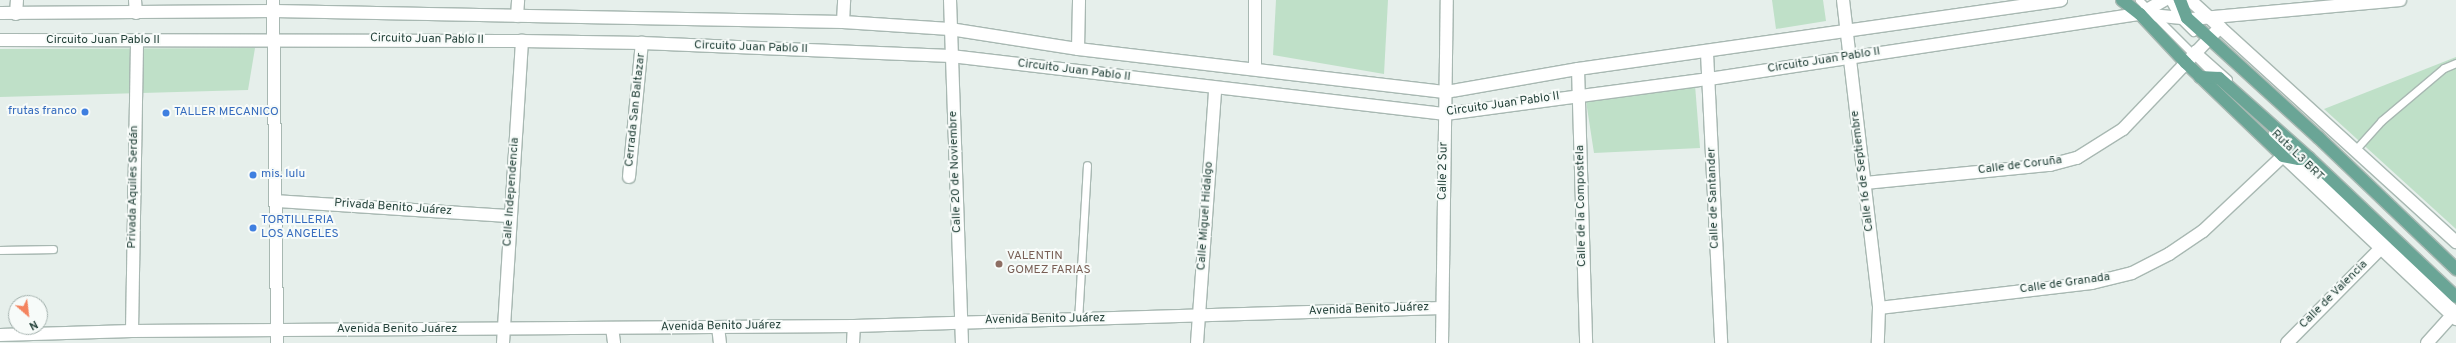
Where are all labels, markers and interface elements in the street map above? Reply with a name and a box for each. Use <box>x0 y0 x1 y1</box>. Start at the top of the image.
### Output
street label: Circuito Juan Pablo II <box>370 32 484 48</box>
street label: Circuito Juan Pablo II <box>46 34 160 48</box>
street label: Circuito Juan Pablo II <box>694 39 808 57</box>
street label: Circuito Juan Pablo II <box>1767 45 1881 77</box>
street label: Cerrada San Baltazar <box>623 52 649 168</box>
street label: Circuito Juan Pablo II <box>1017 57 1131 85</box>
street label: Circuito Juan Pablo II <box>1446 90 1560 120</box>
place label: frutas franco <box>8 105 77 119</box>
place label: TALLER MECANICO <box>174 106 279 120</box>
marker: frutas franco <box>80 107 90 117</box>
marker: TALLER MECANICO <box>161 108 171 118</box>
street label: Calle 16 de Septiembre <box>1848 110 1878 232</box>
street label: Calle 20 de Noviembre <box>947 111 965 233</box>
street label: Privada Aquiles Serdán <box>126 125 142 249</box>
street label: Ruta L3 BRT <box>2268 127 2326 185</box>
street label: Calle Independencia <box>501 137 523 247</box>
street label: Calle 2 Sur <box>1436 142 1452 200</box>
street label: Calle de la Compostela <box>1574 145 1590 267</box>
street label: Calle de Santander <box>1705 147 1723 249</box>
street label: Calle de Coruña <box>1977 154 2063 178</box>
street label: Calle Miguel Hidalgo <box>1195 161 1217 271</box>
place label: mis. lulu <box>261 168 305 182</box>
marker: mis. lulu <box>248 170 258 180</box>
street label: Privada Benito Juárez <box>334 197 452 219</box>
place label: TORTILLERIA LOS ANGELES <box>261 214 339 242</box>
marker: TORTILLERIA LOS ANGELES <box>248 223 258 233</box>
place label: VALENTIN GOMEZ FARIAS <box>1007 250 1091 278</box>
street label: Calle de Valencia <box>2297 258 2371 332</box>
marker: VALENTIN GOMEZ FARIAS <box>994 259 1004 269</box>
street label: Calle de Granada <box>2019 271 2111 297</box>
north arrow <box>8 295 48 335</box>
street label: Avenida Benito Juárez <box>1309 301 1429 319</box>
street label: Avenida Benito Juárez <box>985 312 1105 328</box>
text: N <box>26 317 40 333</box>
street label: Avenida Benito Juárez <box>661 319 781 335</box>
street label: Avenida Benito Juárez <box>337 323 457 337</box>

